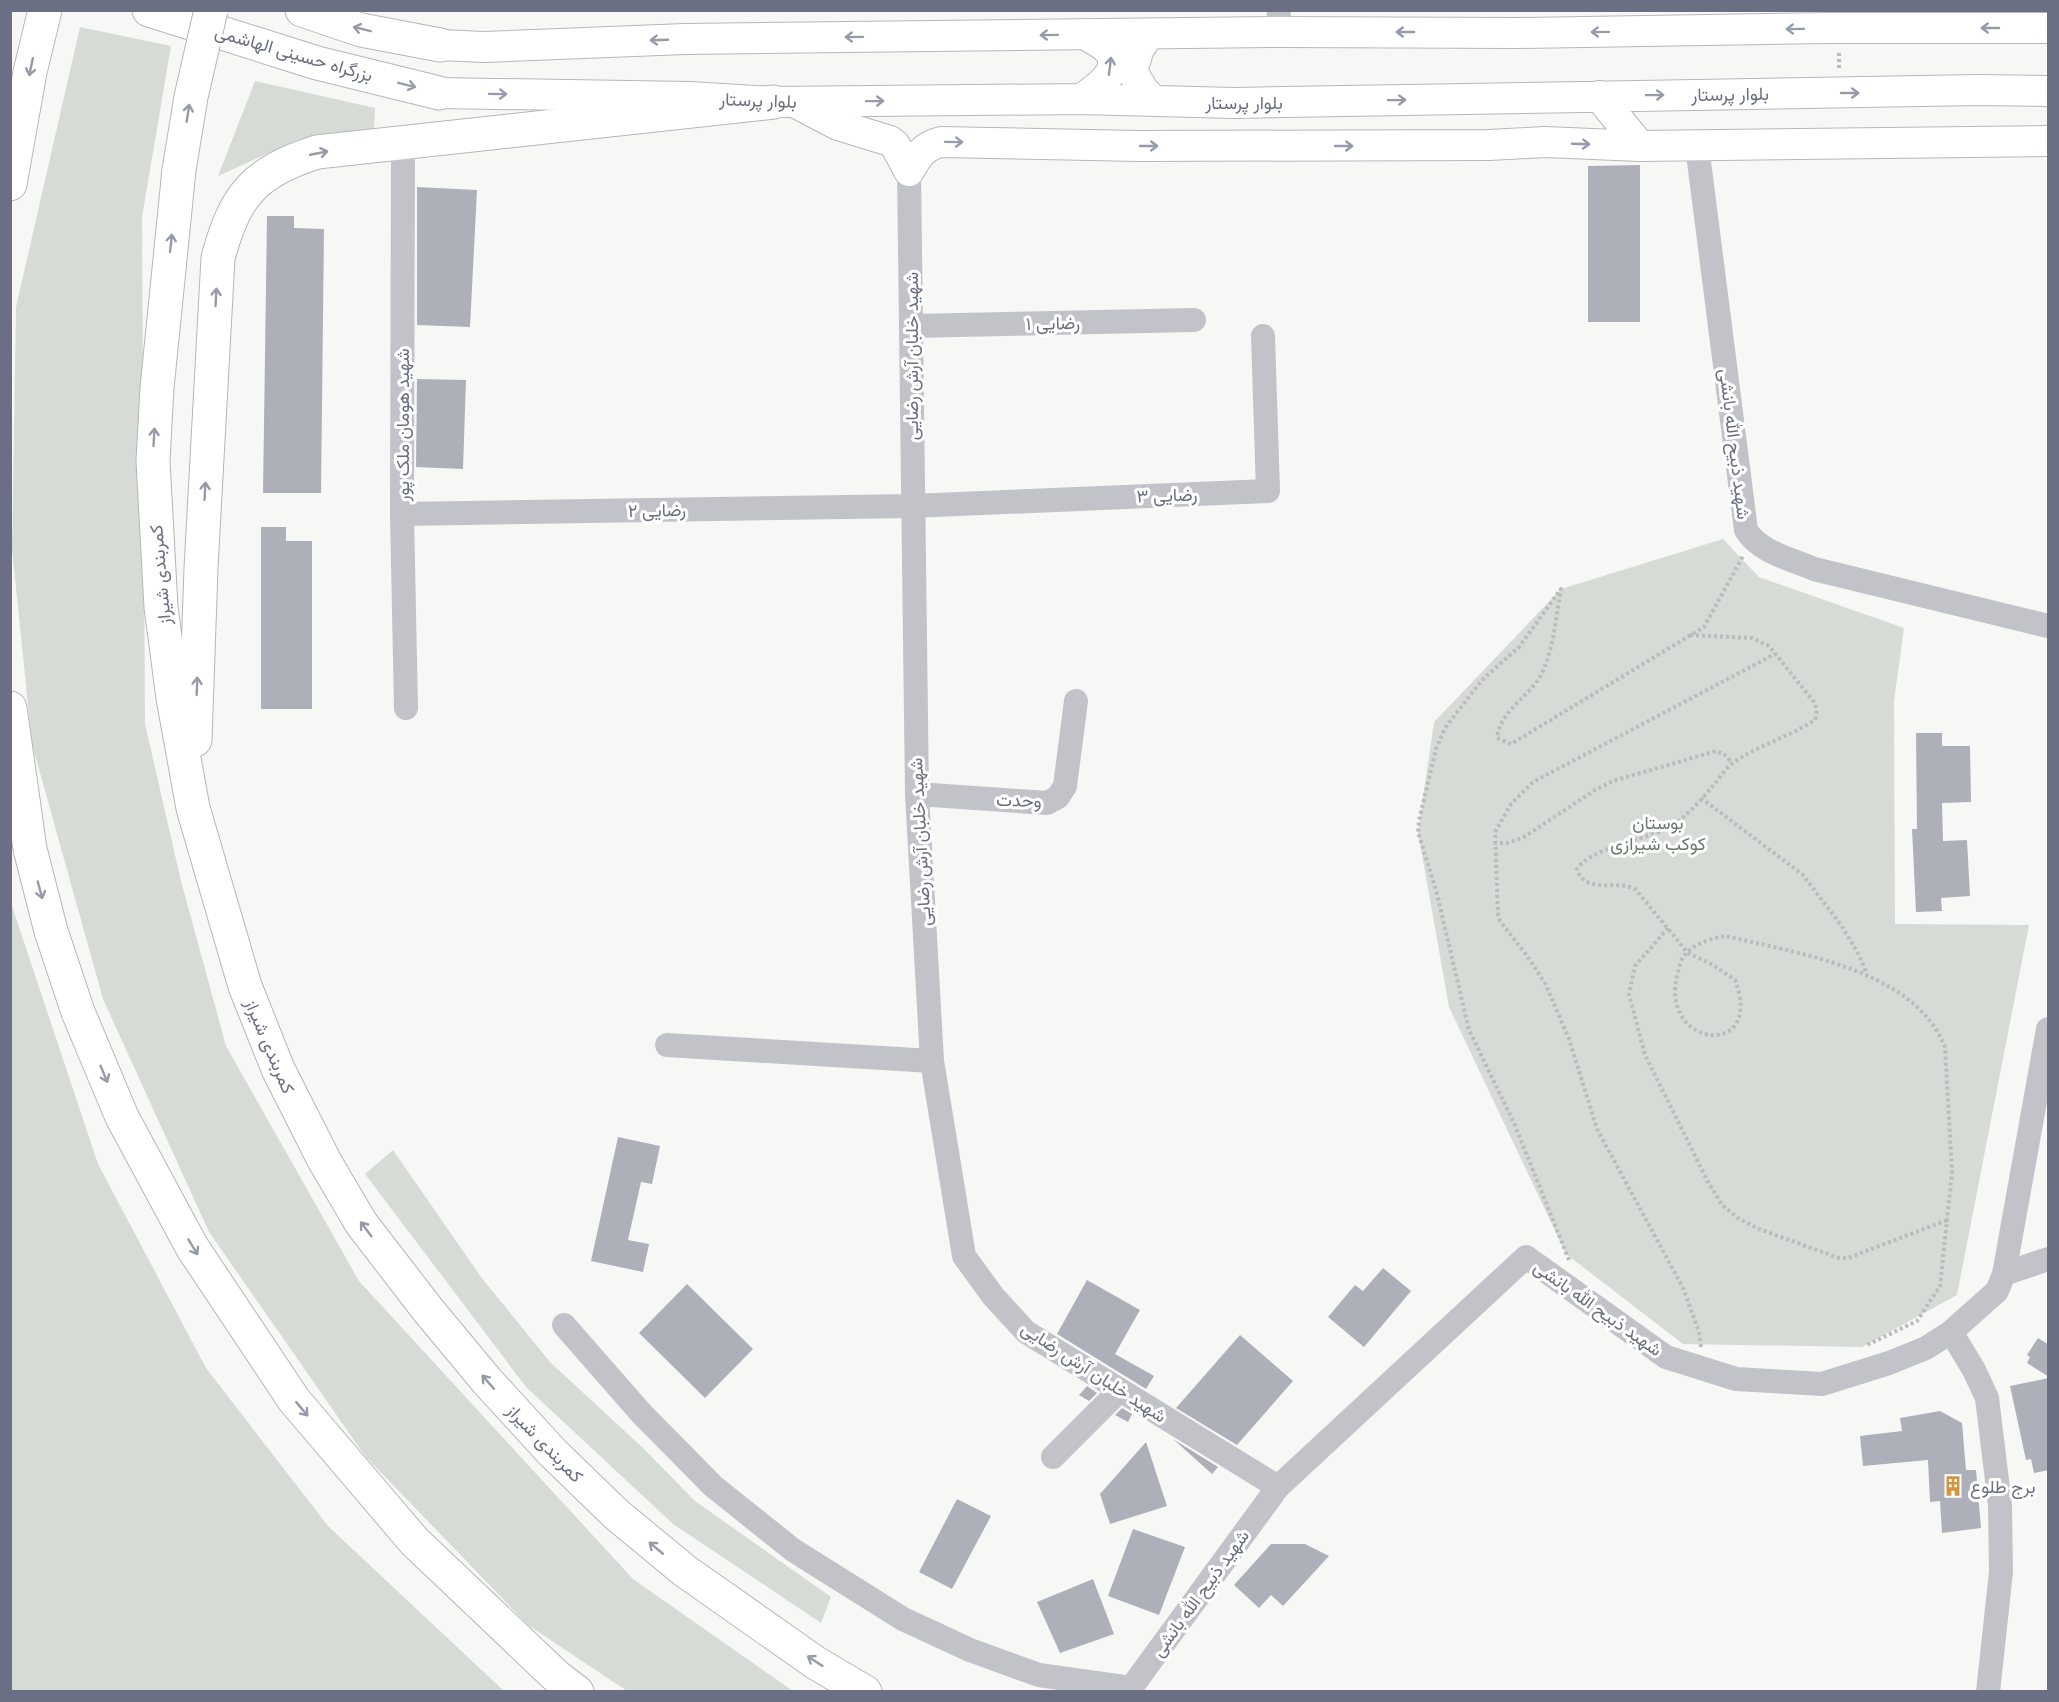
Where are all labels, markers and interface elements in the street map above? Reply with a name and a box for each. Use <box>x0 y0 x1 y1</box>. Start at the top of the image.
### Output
street label: بزرگراه حسینی الهاشمی <box>212 19 376 87</box>
one-way arrow <box>1981 22 2001 34</box>
one-way arrow <box>352 23 371 35</box>
one-way arrow <box>1786 23 1806 35</box>
one-way arrow <box>1396 26 1416 38</box>
one-way arrow <box>1591 26 1611 37</box>
one-way arrow <box>1039 29 1059 41</box>
one-way arrow <box>844 31 864 43</box>
one-way arrow <box>649 34 669 46</box>
one-way arrow <box>1105 57 1116 77</box>
one-way arrow <box>25 58 37 77</box>
one-way arrow <box>397 80 416 92</box>
street label: بلوار پرستار <box>1690 82 1769 107</box>
street label: بلوار پرستار <box>718 87 797 114</box>
one-way arrow <box>1840 87 1860 99</box>
one-way arrow <box>487 88 507 100</box>
one-way arrow <box>1645 89 1665 101</box>
street label: بلوار پرستار <box>1204 91 1283 115</box>
one-way arrow <box>1387 94 1407 105</box>
one-way arrow <box>864 96 884 107</box>
one-way arrow <box>183 103 194 123</box>
one-way arrow <box>944 136 964 148</box>
one-way arrow <box>1571 138 1591 149</box>
one-way arrow <box>1139 140 1159 152</box>
one-way arrow <box>1334 140 1354 152</box>
one-way arrow <box>308 147 328 158</box>
one-way arrow <box>166 233 177 253</box>
street label: شهید خلبان آرش رضایی <box>900 272 923 440</box>
one-way arrow <box>211 287 222 307</box>
street label: رضایی ۱ <box>1026 311 1080 335</box>
street label: شهید هومان ملک پور <box>391 348 415 503</box>
street label: شهید ذبیح الله بانشی <box>1713 367 1756 521</box>
one-way arrow <box>149 427 160 447</box>
one-way arrow <box>200 482 211 502</box>
street label: رضایی ۳ <box>1136 482 1198 508</box>
street label: رضایی ۲ <box>628 498 686 522</box>
street label: کمربندی شیراز <box>144 524 176 627</box>
one-way arrow <box>191 677 202 697</box>
street label: شهید خلبان آرش رضایی <box>904 757 936 927</box>
street label: وحدت <box>996 788 1042 812</box>
park label: بوستان کوکب شیرازی <box>1610 811 1706 855</box>
one-way arrow <box>35 880 47 899</box>
street label: کمربندی شیراز <box>239 994 300 1097</box>
one-way arrow <box>99 1064 110 1083</box>
one-way arrow <box>360 1222 372 1238</box>
one-way arrow <box>187 1238 199 1255</box>
street label: شهید ذبیح الله بانشی <box>1529 1255 1667 1362</box>
street label: شهید خلبان آرش رضایی <box>1017 1316 1171 1428</box>
one-way arrow <box>481 1374 495 1389</box>
street label: کمربندی شیراز <box>501 1398 588 1487</box>
one-way arrow <box>295 1401 309 1416</box>
building icon: برج طلوع <box>1941 1474 1965 1498</box>
place label: برج طلوع <box>1970 1475 2036 1499</box>
street label: شهید ذبیح الله بانشی <box>1146 1525 1255 1662</box>
one-way arrow <box>648 1541 664 1554</box>
one-way arrow <box>807 1655 824 1667</box>

